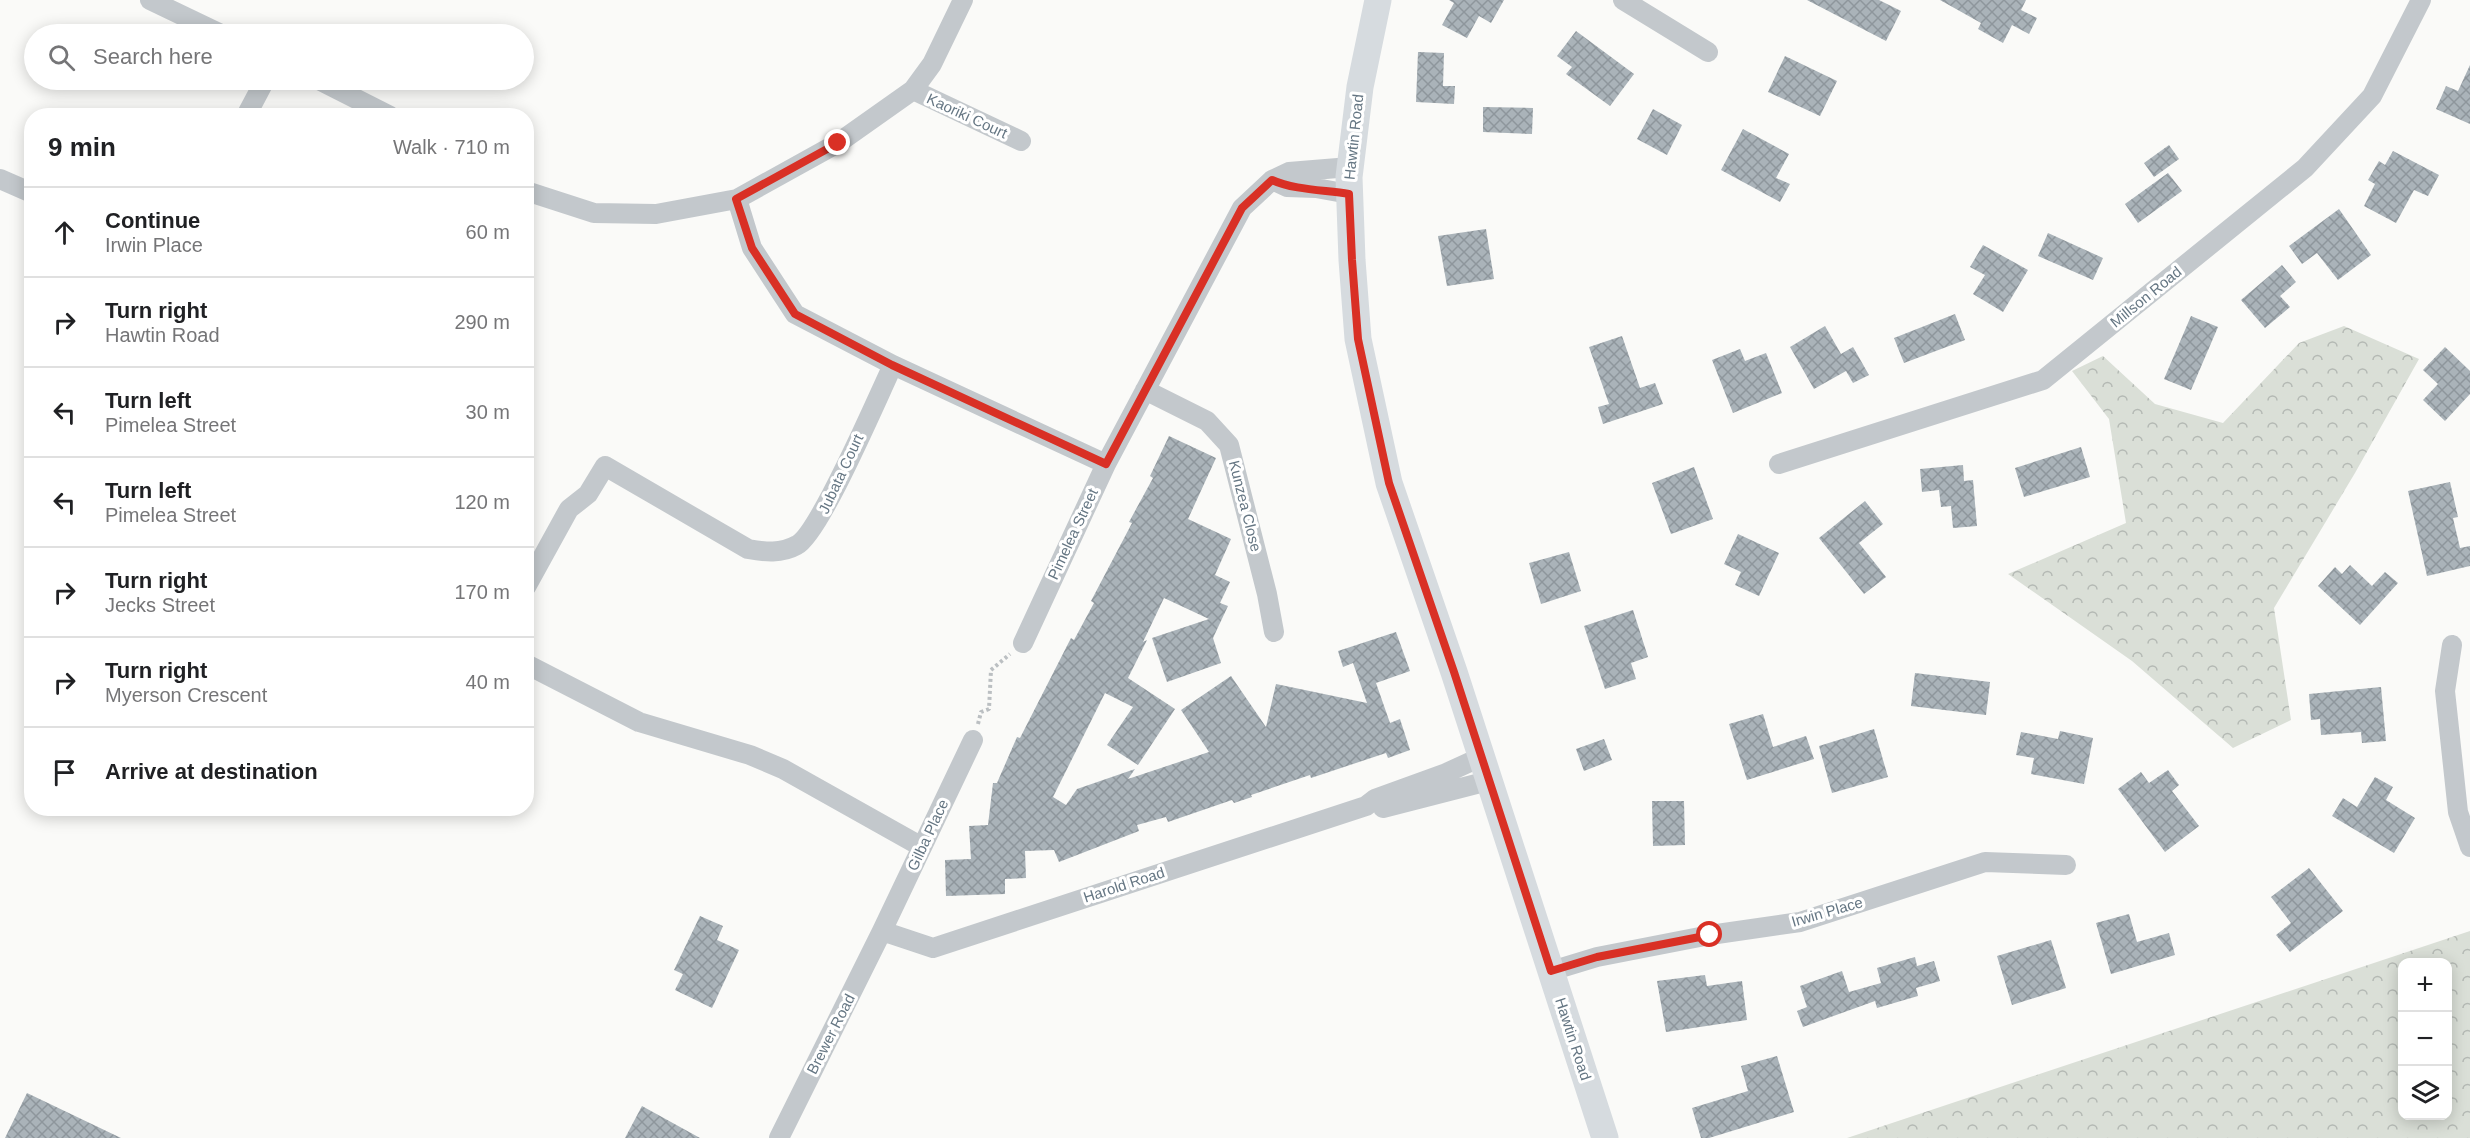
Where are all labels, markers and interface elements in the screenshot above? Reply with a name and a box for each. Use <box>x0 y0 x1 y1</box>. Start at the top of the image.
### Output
search box <box>24 24 534 90</box>
icon: search <box>45 41 78 74</box>
text: Search here <box>93 44 213 69</box>
street label: Kaoriki Court <box>924 90 1011 142</box>
street label: Hawtin Road <box>1341 93 1366 181</box>
route end <box>824 129 850 155</box>
text: 9 min <box>48 132 116 162</box>
text: Walk · 710 m <box>393 136 510 158</box>
text: Continue <box>105 208 200 233</box>
icon: ahead <box>48 216 81 249</box>
text: 60 m <box>466 221 510 243</box>
text: Irwin Place <box>105 234 203 256</box>
street label: Millson Road <box>2107 263 2185 331</box>
text: Turn right <box>105 298 207 323</box>
icon: right <box>48 306 81 339</box>
text: 290 m <box>454 311 510 333</box>
text: Hawtin Road <box>105 324 220 346</box>
text: Turn left <box>105 388 191 413</box>
icon: left <box>48 396 81 429</box>
text: 30 m <box>466 401 510 423</box>
text: Pimelea Street <box>105 414 236 436</box>
street label: Jubata Court <box>815 431 867 516</box>
street label: Kunzea Close <box>1226 459 1265 553</box>
text: Turn left <box>105 478 191 503</box>
street label: Pimelea Street <box>1044 485 1101 582</box>
icon: left <box>48 486 81 519</box>
text: 120 m <box>454 491 510 513</box>
text: Pimelea Street <box>105 504 236 526</box>
text: Turn right <box>105 568 207 593</box>
icon: right <box>48 576 81 609</box>
text: 170 m <box>454 581 510 603</box>
text: Jecks Street <box>105 594 215 616</box>
text: Turn right <box>105 658 207 683</box>
icon: right <box>48 666 81 699</box>
text: 40 m <box>466 671 510 693</box>
text: Myerson Crescent <box>105 684 267 706</box>
icon: arrive <box>48 756 81 789</box>
text: Arrive at destination <box>105 759 318 784</box>
street label: Gilba Place <box>904 796 951 873</box>
street label: Harold Road <box>1081 863 1167 906</box>
street label: Irwin Place <box>1789 893 1864 930</box>
route start <box>1696 921 1722 947</box>
map controls <box>2398 958 2452 1120</box>
button: + <box>2398 958 2452 1012</box>
street label: Brewer Road <box>803 991 858 1077</box>
street label: Hawtin Road <box>1552 995 1595 1082</box>
button: − <box>2398 1012 2452 1066</box>
button: layers <box>2398 1066 2452 1120</box>

